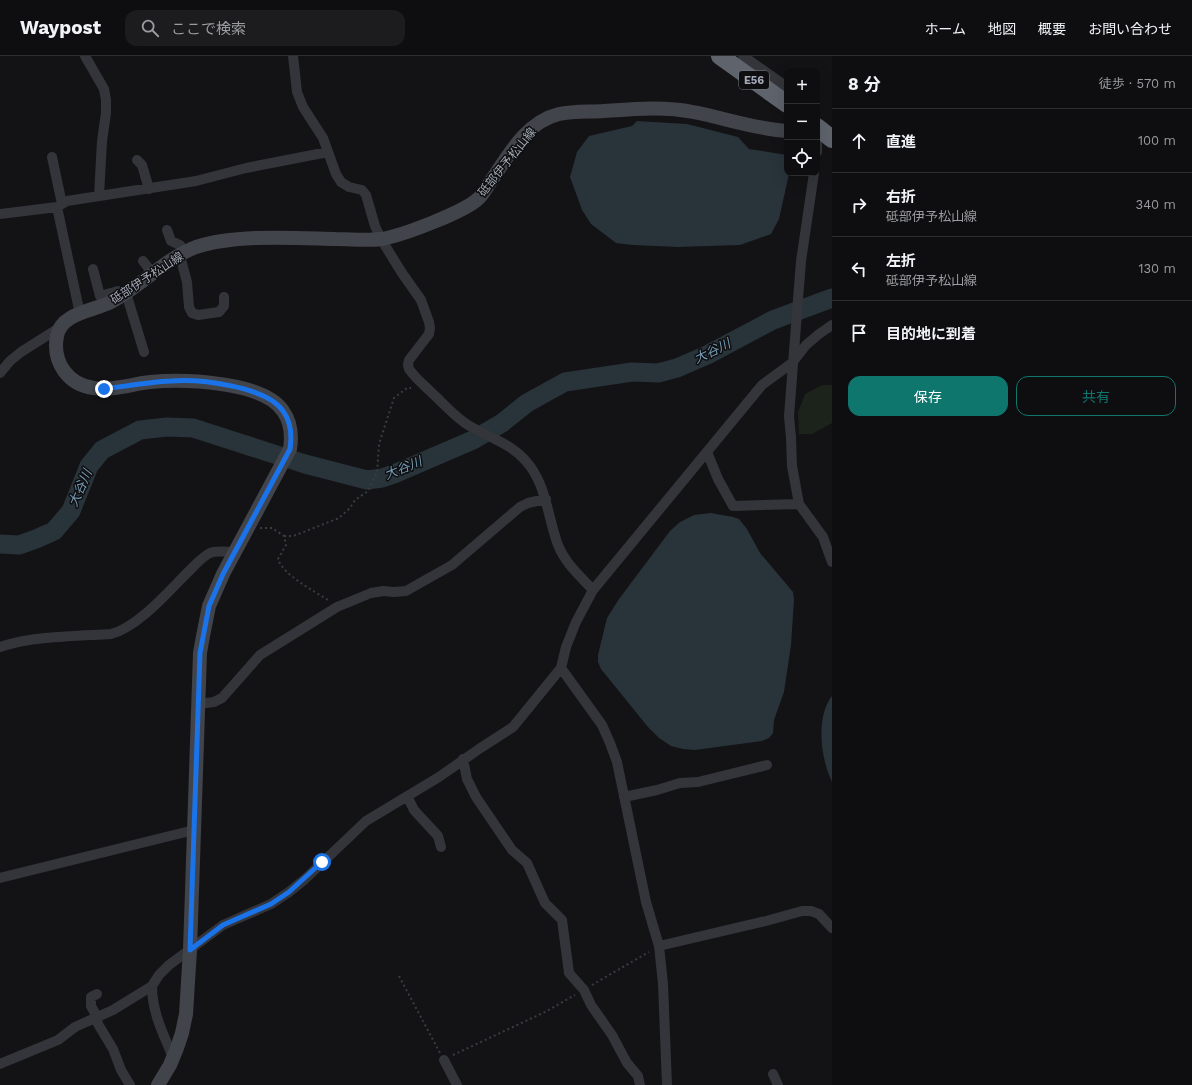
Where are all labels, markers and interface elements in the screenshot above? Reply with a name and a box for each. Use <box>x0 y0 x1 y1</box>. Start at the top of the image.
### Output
search box <box>125 10 405 46</box>
text: Waypost <box>20 16 101 39</box>
icon: search <box>139 17 161 39</box>
text: ここで検索 <box>171 20 246 38</box>
text: ホーム <box>924 21 966 37</box>
text: 地図 <box>988 21 1016 37</box>
text: 概要 <box>1038 21 1066 37</box>
text: お問い合わせ <box>1088 21 1172 37</box>
map controls <box>784 68 820 176</box>
button: + <box>784 68 820 104</box>
road number: E56 <box>739 71 769 89</box>
text: 8 分 <box>848 74 881 94</box>
text: 徒歩 · 570 m <box>1099 76 1176 91</box>
button: − <box>784 104 820 140</box>
street label: 砥部伊予松山線 <box>475 125 539 199</box>
icon: ahead <box>848 130 870 152</box>
text: 直進 <box>886 133 916 151</box>
text: 100 m <box>1138 133 1176 148</box>
button: locate <box>784 140 820 176</box>
text: 右折 <box>886 188 916 206</box>
icon: right <box>848 194 870 216</box>
text: 340 m <box>1136 197 1176 212</box>
text: 砥部伊予松山線 <box>886 209 977 224</box>
street label: 砥部伊予松山線 <box>108 249 186 307</box>
text: 左折 <box>886 252 916 270</box>
icon: left <box>848 258 870 280</box>
text: 130 m <box>1138 261 1176 276</box>
text: 砥部伊予松山線 <box>886 273 977 288</box>
icon: arrive <box>848 322 870 344</box>
text: 目的地に到着 <box>886 325 976 343</box>
water label: 大谷川 <box>691 335 735 366</box>
button: 保存 <box>848 376 1008 416</box>
button: 共有 <box>1016 376 1176 416</box>
route end <box>95 380 113 398</box>
water label: 大谷川 <box>382 453 426 482</box>
water label: 大谷川 <box>65 465 96 509</box>
route start <box>313 853 331 871</box>

